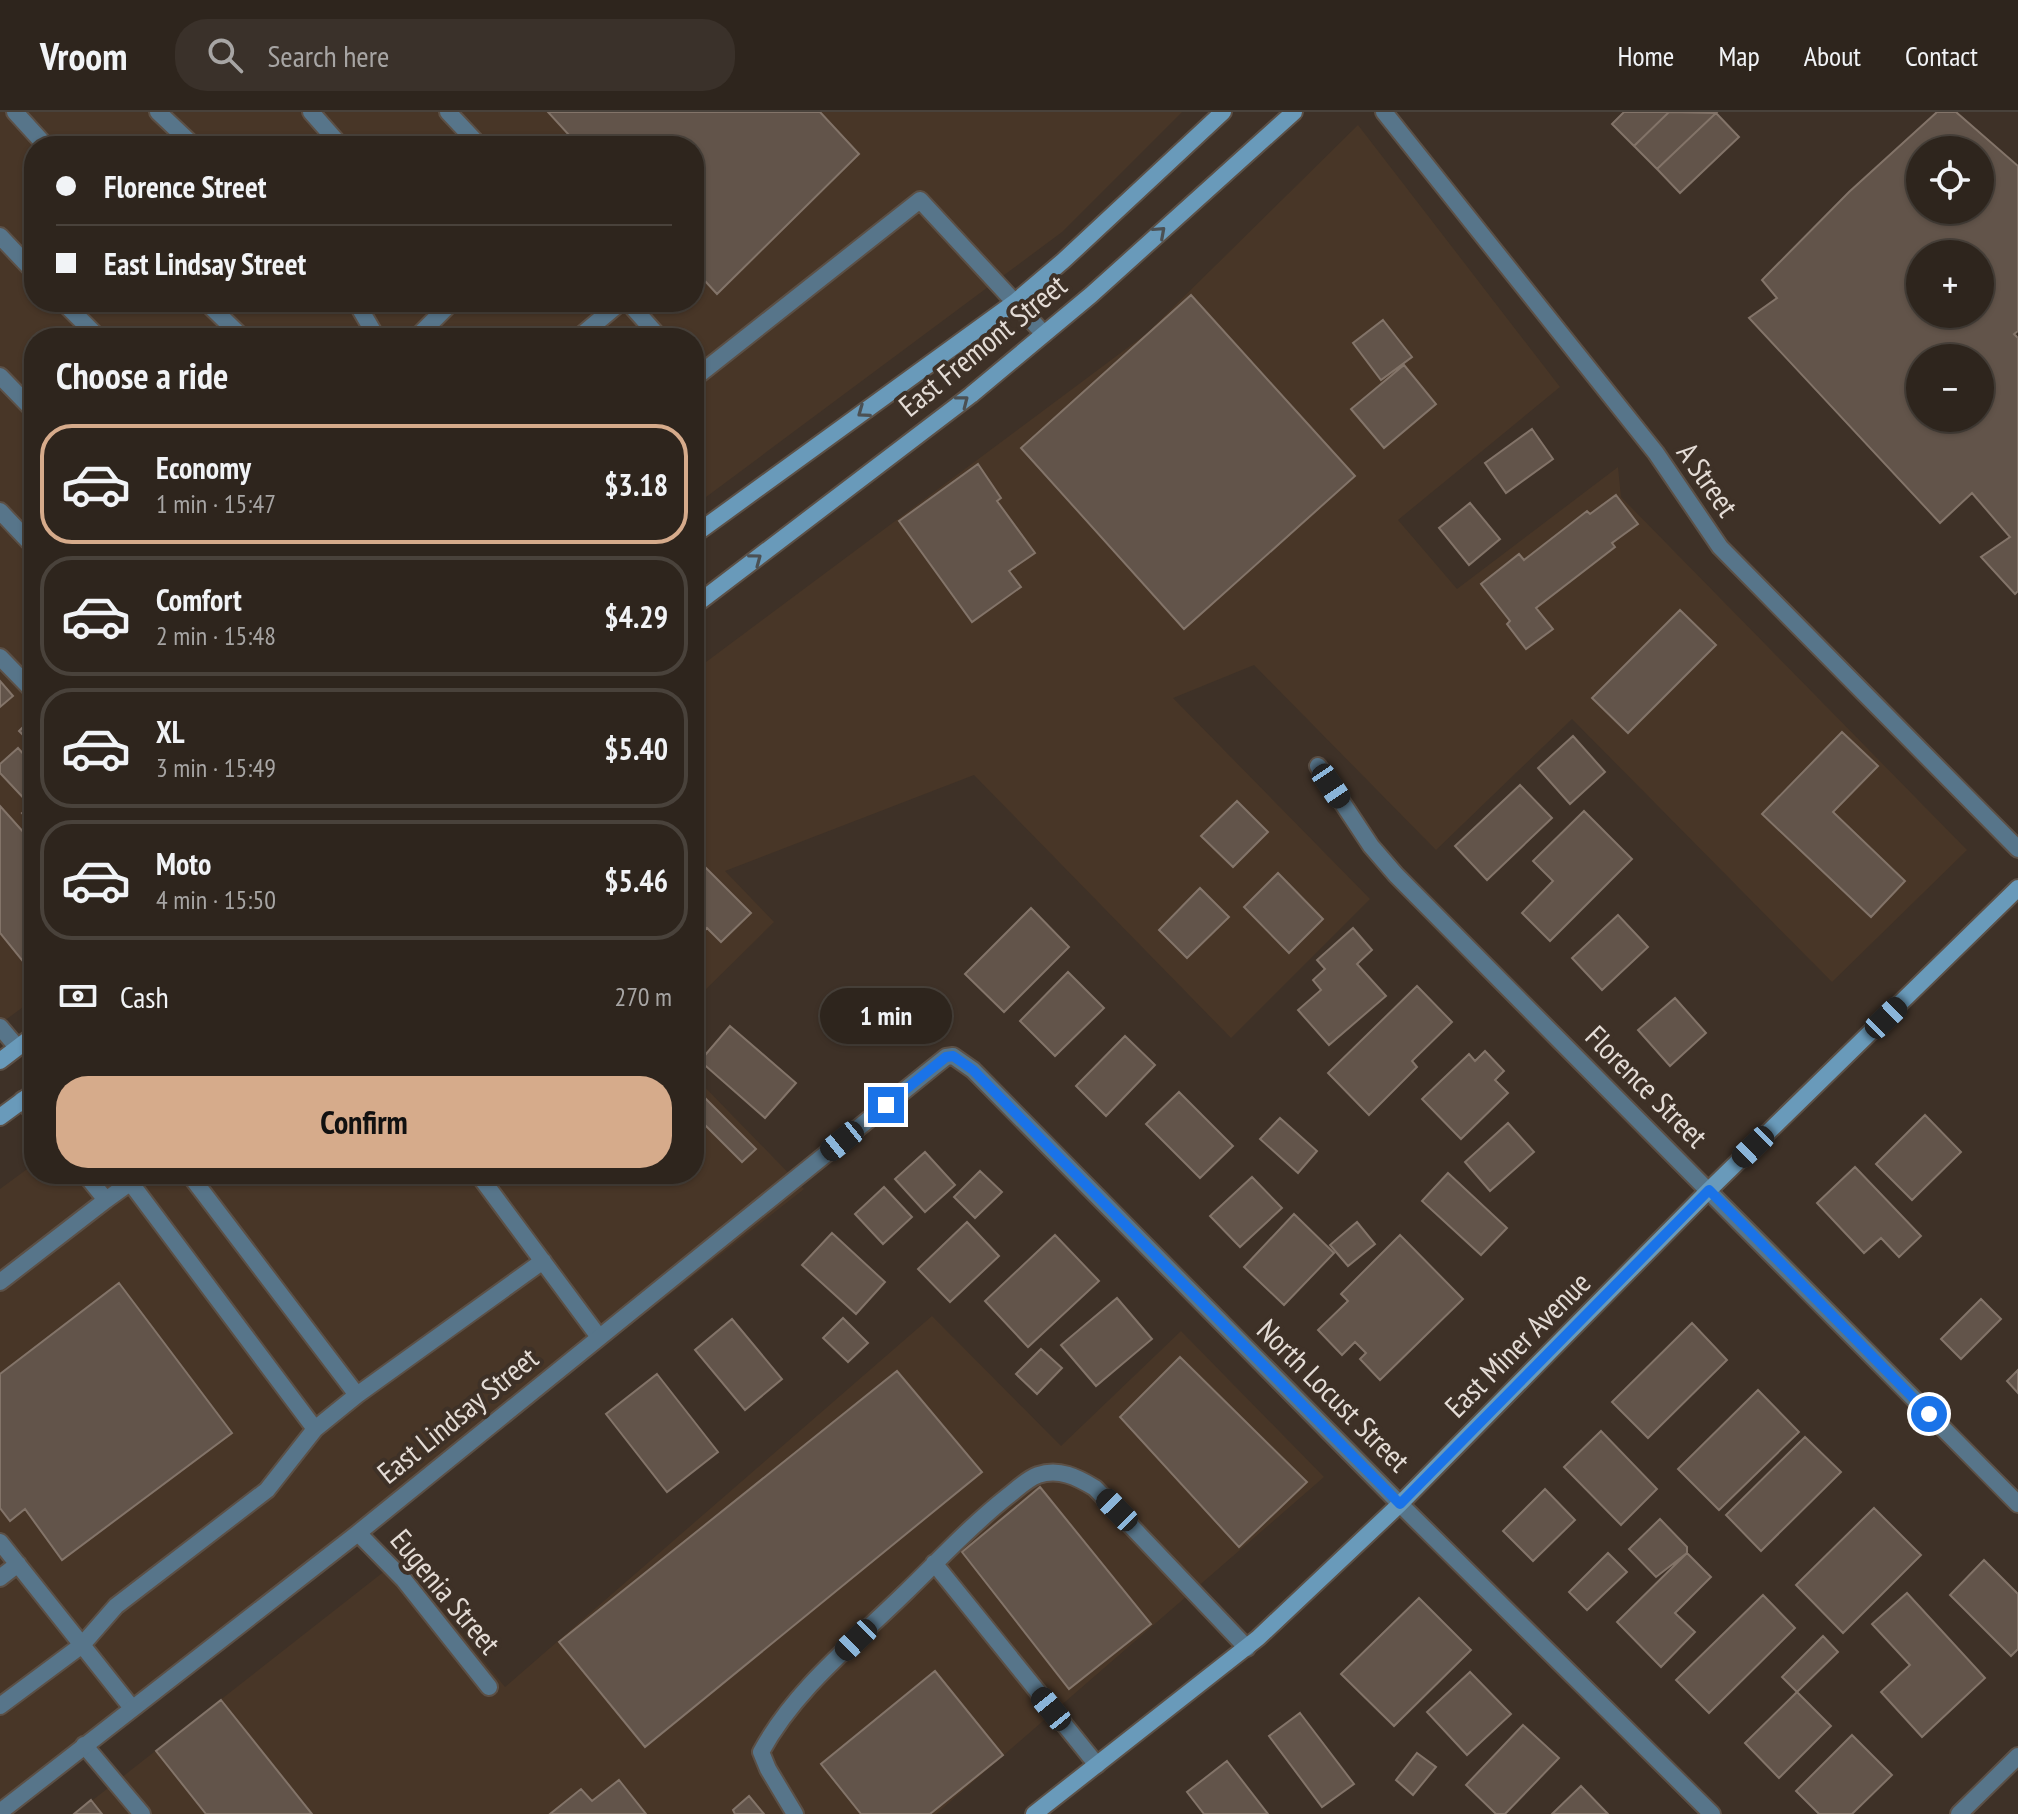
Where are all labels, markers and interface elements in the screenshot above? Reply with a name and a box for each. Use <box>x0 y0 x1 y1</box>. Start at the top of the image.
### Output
search box <box>175 19 735 91</box>
text: Vroom <box>40 31 127 80</box>
icon: search <box>203 33 247 77</box>
text: Search here <box>267 36 389 75</box>
text: Home <box>1618 37 1674 74</box>
text: Map <box>1718 37 1760 74</box>
text: About <box>1804 37 1861 74</box>
text: Contact <box>1905 37 1978 74</box>
map controls <box>1906 136 1994 432</box>
button: locate <box>1906 136 1994 224</box>
text: Florence Street <box>104 167 267 206</box>
one-way arrow <box>1151 228 1166 242</box>
button: + <box>1906 240 1994 328</box>
text: East Lindsay Street <box>104 244 306 283</box>
street label: East Fremont Street <box>890 265 1075 424</box>
button: − <box>1906 344 1994 432</box>
text: Choose a ride <box>56 352 228 399</box>
one-way arrow <box>954 397 969 411</box>
one-way arrow <box>857 403 871 417</box>
street label: A Street <box>1669 435 1748 524</box>
icon: car <box>60 448 132 520</box>
text: Economy <box>156 448 251 487</box>
text: $3.18 <box>604 465 668 504</box>
text: 1 min · 15:47 <box>156 487 276 520</box>
one-way arrow <box>747 554 762 568</box>
icon: car <box>60 580 132 652</box>
text: Comfort <box>156 580 242 619</box>
text: $4.29 <box>604 597 668 636</box>
text: 2 min · 15:48 <box>156 619 276 652</box>
icon: car <box>60 712 132 784</box>
text: XL <box>156 712 185 751</box>
text: $5.40 <box>604 729 668 768</box>
text: 3 min · 15:49 <box>156 751 276 784</box>
car <box>1308 759 1354 813</box>
icon: car <box>60 844 132 916</box>
text: Moto <box>156 844 211 883</box>
text: $5.46 <box>604 861 668 900</box>
text: 4 min · 15:50 <box>156 883 276 916</box>
icon: cash <box>56 974 100 1018</box>
text: Cash <box>120 977 169 1016</box>
text: 270 m <box>614 980 672 1013</box>
callout: 1 min <box>820 989 952 1045</box>
car <box>1860 993 1912 1043</box>
text: 1 min <box>860 999 912 1032</box>
street label: Florence Street <box>1578 1017 1717 1156</box>
button: Confirm <box>56 1076 672 1168</box>
route end <box>868 1087 904 1123</box>
car <box>816 1117 868 1165</box>
car <box>1727 1122 1779 1172</box>
street label: East Miner Avenue <box>1436 1263 1598 1425</box>
street label: North Locust Street <box>1249 1310 1419 1480</box>
street label: East Lindsay Street <box>369 1338 546 1492</box>
route start <box>1911 1396 1947 1432</box>
car <box>1092 1484 1142 1536</box>
street label: Eugenia Street <box>383 1521 510 1662</box>
car <box>830 1615 882 1665</box>
car <box>1027 1683 1075 1735</box>

